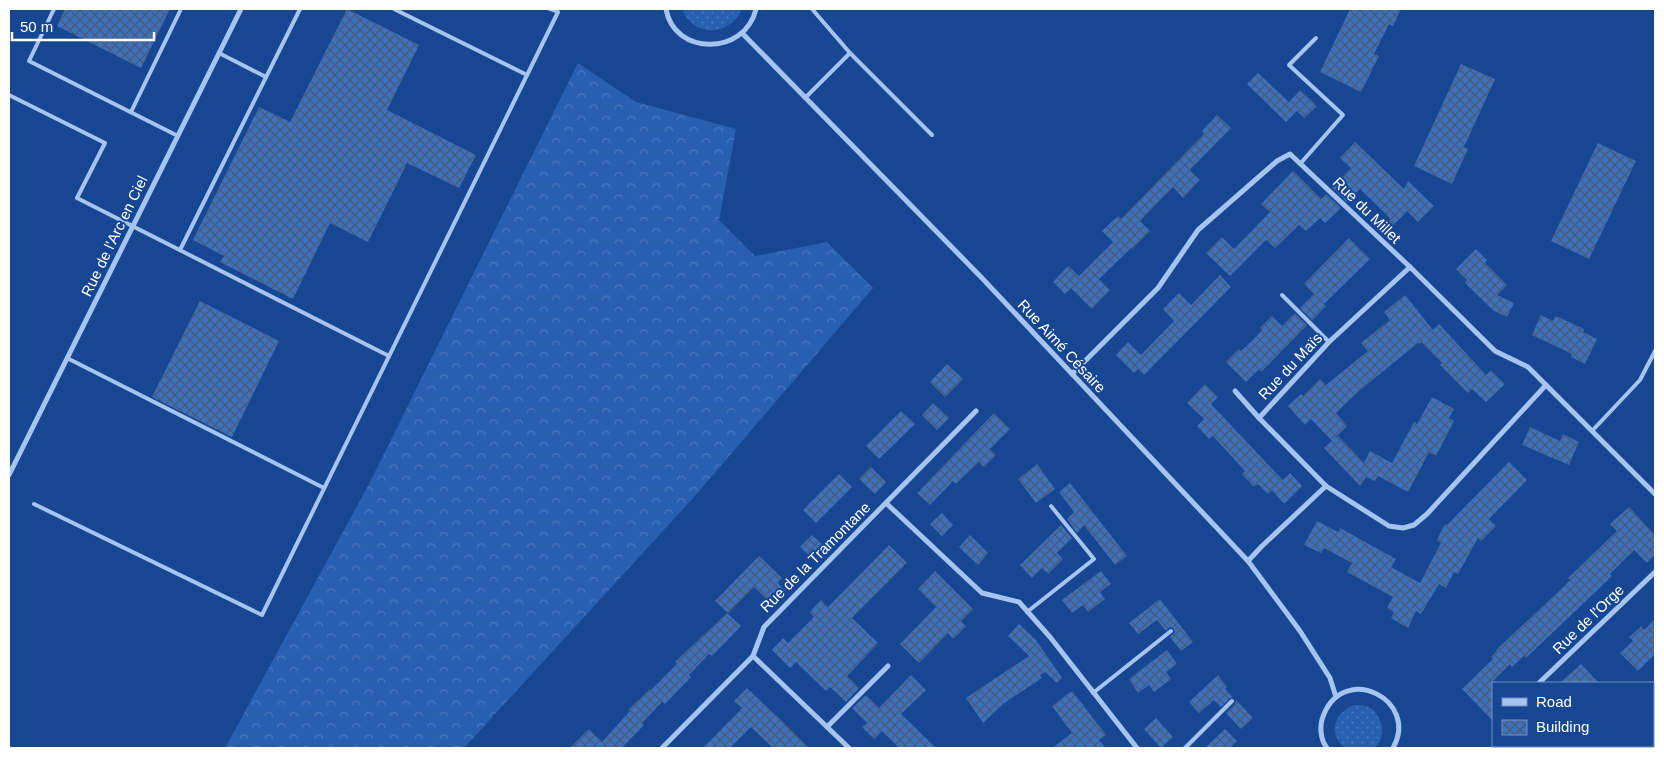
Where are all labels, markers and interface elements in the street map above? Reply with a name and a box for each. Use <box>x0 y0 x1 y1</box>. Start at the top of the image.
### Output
scale bar <box>12 10 155 42</box>
text: 50 m <box>20 18 53 35</box>
street label: Rue de l'Arc en Ciel <box>77 173 151 299</box>
street label: Rue du Millet <box>1330 173 1405 247</box>
street label: Rue Aimé Césaire <box>1015 296 1109 396</box>
street label: Rue du Maïs <box>1255 329 1325 403</box>
street label: Rue de la Tramontane <box>757 499 873 615</box>
street label: Rue de l'Orge <box>1549 581 1627 657</box>
legend <box>1492 682 1654 747</box>
text: Road <box>1536 693 1572 710</box>
text: Building <box>1536 718 1589 735</box>

